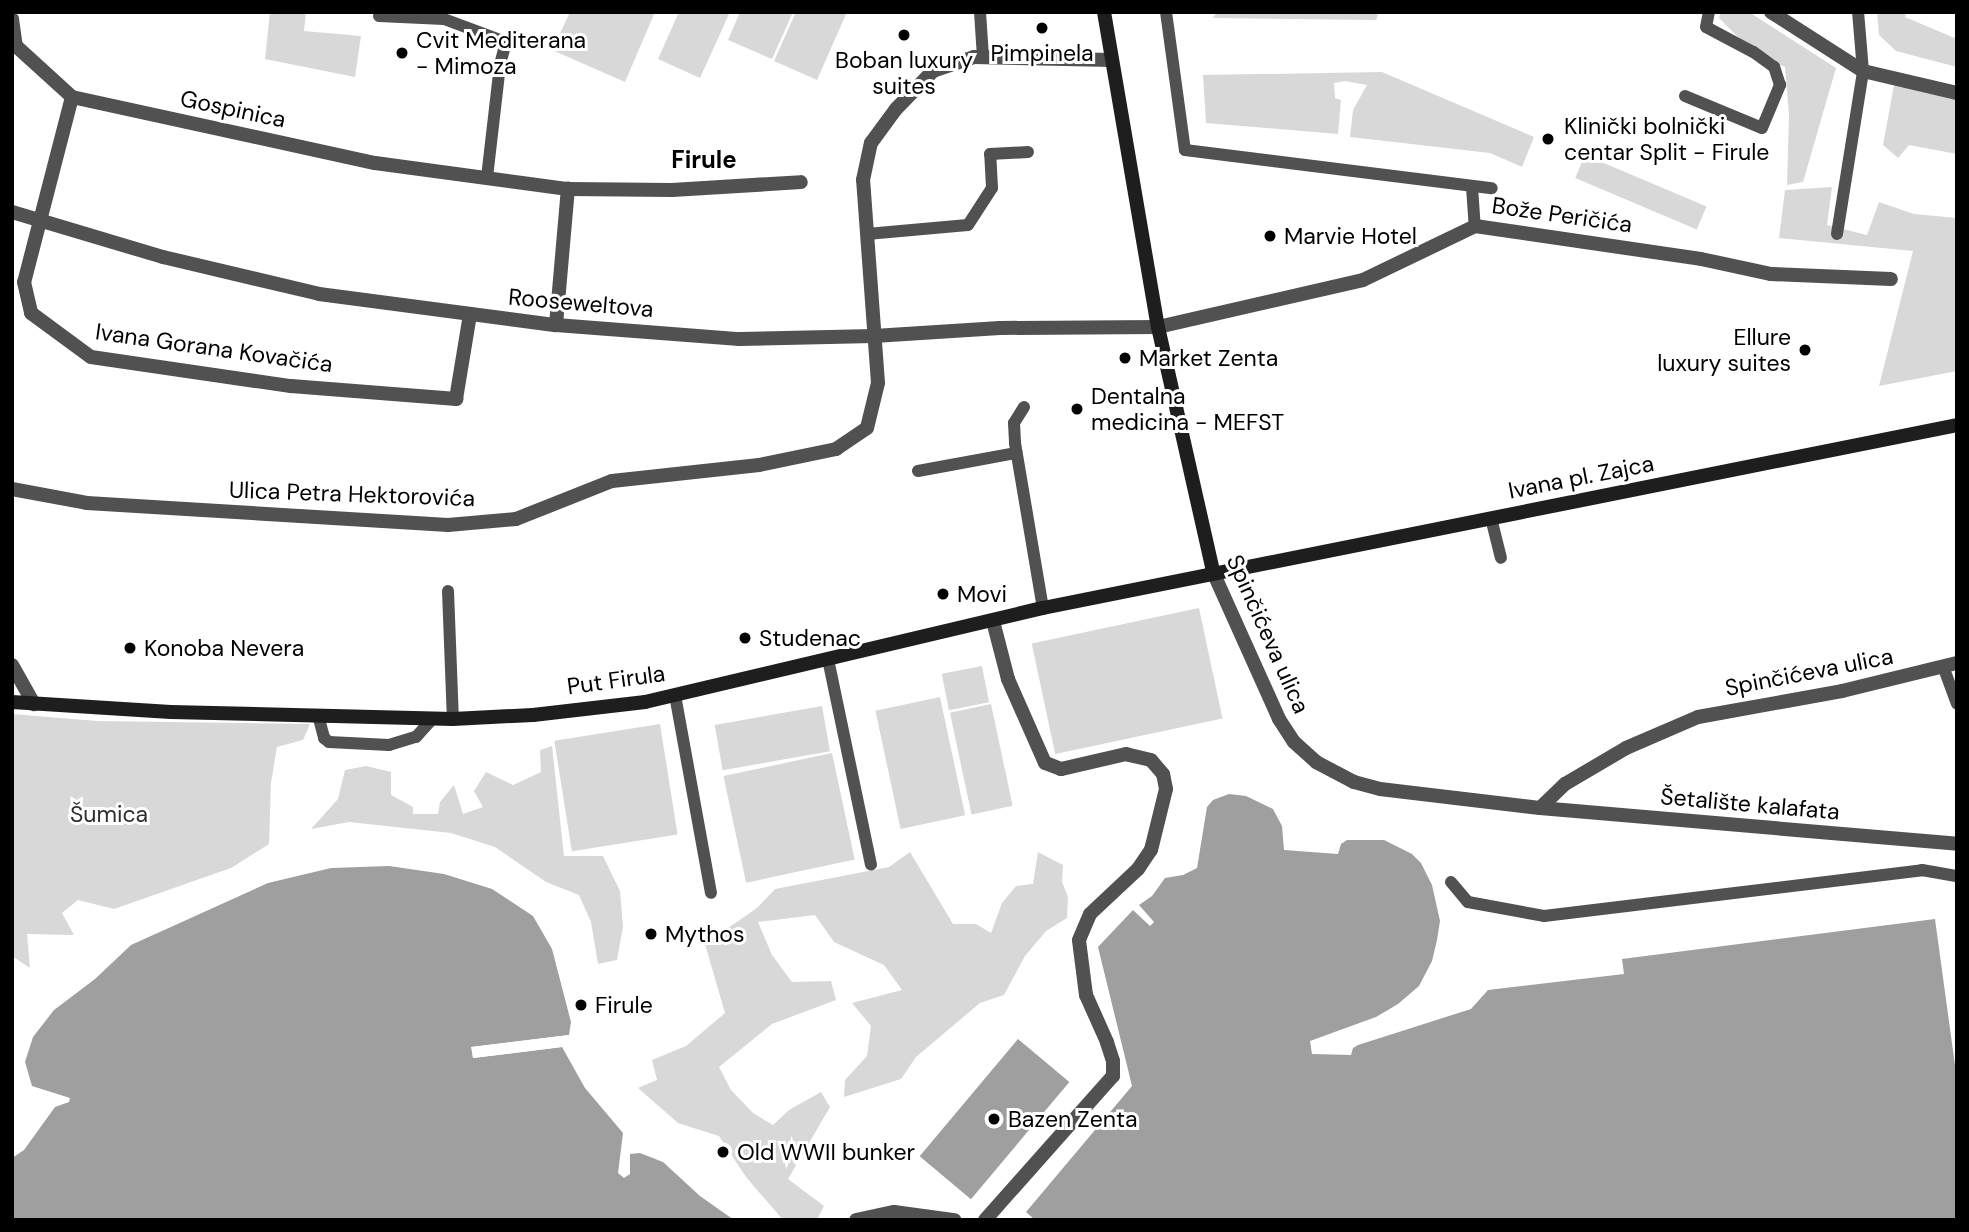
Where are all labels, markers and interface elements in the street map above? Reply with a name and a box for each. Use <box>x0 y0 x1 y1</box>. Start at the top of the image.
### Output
marker: Pimpinela <box>1034 20 1050 36</box>
place label: Cvit Mediterana - Mimoza <box>416 26 586 80</box>
marker: Boban luxury suites <box>896 27 912 43</box>
place label: Pimpinela <box>990 39 1094 67</box>
marker: Cvit Mediterana - Mimoza <box>394 45 410 61</box>
place label: Boban luxury suites <box>835 46 973 100</box>
street label: Gospinica <box>178 84 288 134</box>
place label: Klinički bolnički centar Split - Firule <box>1564 112 1769 166</box>
marker: Klinički bolnički centar Split - Firule <box>1538 129 1558 149</box>
district label: Firule <box>671 146 737 174</box>
street label: Bože Peričića <box>1490 191 1634 239</box>
place label: Marvie Hotel <box>1284 222 1417 250</box>
marker: Marvie Hotel <box>1262 228 1278 244</box>
street label: Rooseweltova <box>507 283 655 323</box>
street label: Ivana Gorana Kovačića <box>94 318 334 378</box>
place label: Ellure luxury suites <box>1657 323 1791 377</box>
marker: Ellure luxury suites <box>1797 342 1813 358</box>
place label: Market Zenta <box>1139 344 1278 372</box>
marker: Market Zenta <box>1117 350 1133 366</box>
place label: Dentalna medicina - MEFST <box>1091 382 1284 436</box>
marker: Dentalna medicina - MEFST <box>1069 401 1085 417</box>
street label: Ivana pl. Zajca <box>1506 449 1656 505</box>
street label: Ulica Petra Hektorovića <box>229 476 475 512</box>
street label: Spinčićeva ulica <box>1221 550 1315 718</box>
place label: Movi <box>957 580 1007 608</box>
marker: Movi <box>935 586 951 602</box>
place label: Studenac <box>759 624 861 652</box>
marker: Studenac <box>737 630 753 646</box>
place label: Konoba Nevera <box>144 634 304 662</box>
marker: Konoba Nevera <box>122 640 138 656</box>
street label: Spinčićeva ulica <box>1723 642 1895 702</box>
street label: Put Firula <box>565 659 667 701</box>
street label: Šetalište kalafata <box>1659 782 1841 826</box>
park label: Šumica <box>70 800 148 828</box>
place label: Mythos <box>665 920 745 948</box>
marker: Mythos <box>643 926 659 942</box>
place label: Firule <box>595 991 653 1019</box>
marker: Firule <box>573 997 589 1013</box>
place label: Bazen Zenta <box>1008 1105 1138 1133</box>
marker: Bazen Zenta <box>986 1111 1002 1127</box>
place label: Old WWII bunker <box>737 1138 915 1166</box>
marker: Old WWII bunker <box>715 1144 731 1160</box>

